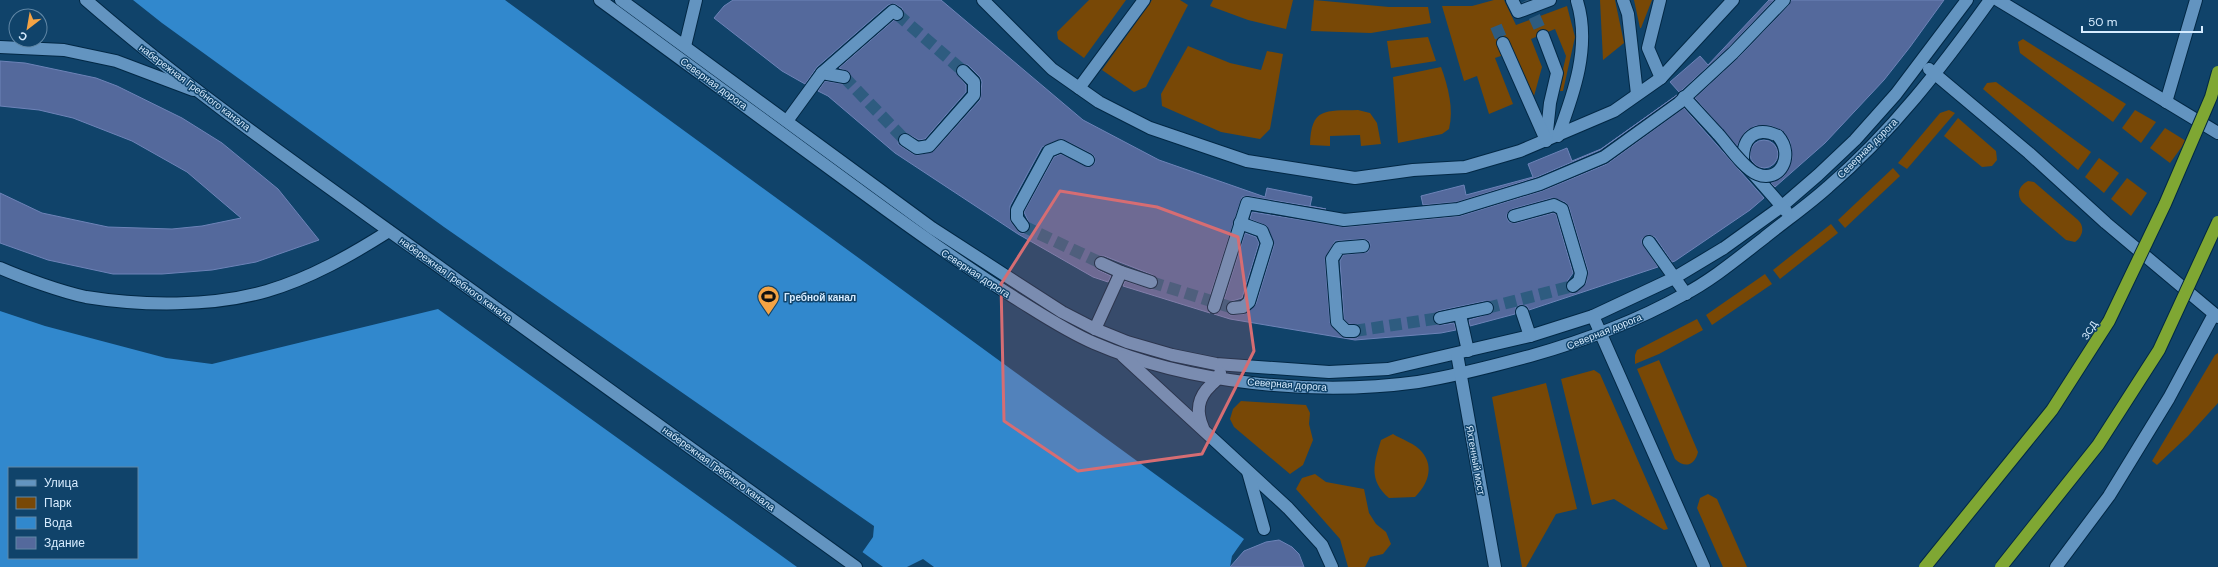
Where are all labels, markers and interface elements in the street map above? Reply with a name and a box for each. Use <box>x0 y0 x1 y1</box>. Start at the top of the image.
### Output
north arrow <box>8 8 48 48</box>
scale bar <box>2082 8 2202 34</box>
text: 50 m <box>2088 14 2117 30</box>
text: С <box>16 28 30 45</box>
street label: набережная Гребного канала <box>136 41 253 134</box>
street label: Северная дорога <box>678 55 750 112</box>
street label: Северная дорога <box>1835 115 1900 181</box>
street label: набережная Гребного канала <box>397 234 515 325</box>
street label: Северная дорога <box>939 246 1013 301</box>
sports icon: Гребной канал <box>756 284 782 317</box>
place label: Гребной канал <box>784 291 856 304</box>
street label: Северная дорога <box>1565 310 1644 352</box>
street label: ЗСД <box>2079 318 2100 342</box>
street label: Северная дорога <box>1247 375 1328 394</box>
street label: набережная Гребного канала <box>660 423 778 514</box>
street label: Яхтенный мост <box>1463 424 1488 496</box>
legend <box>8 467 138 559</box>
text: Улица <box>44 475 78 491</box>
text: Парк <box>44 495 72 511</box>
text: Вода <box>44 515 72 531</box>
text: Здание <box>44 535 85 551</box>

